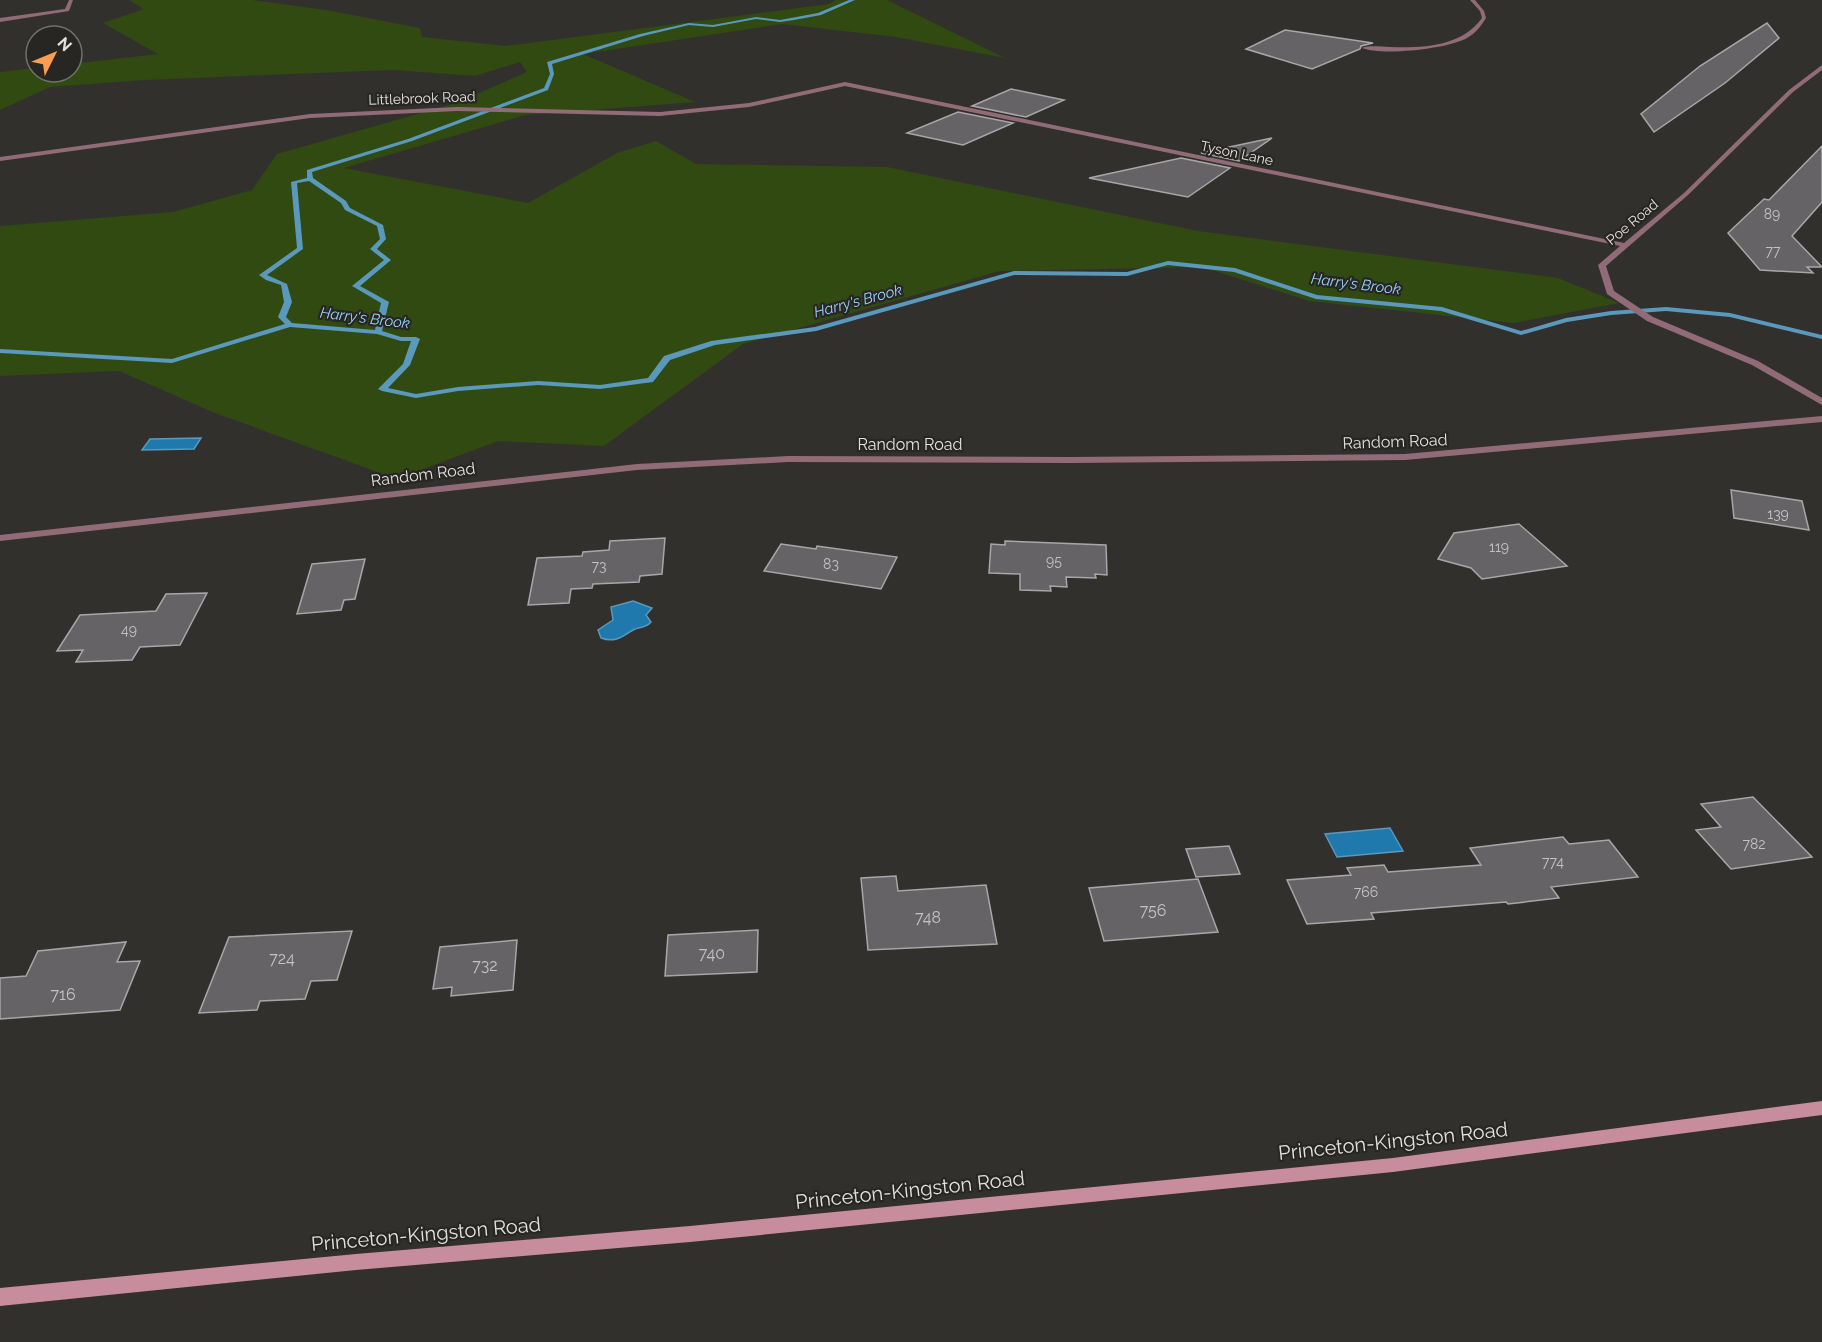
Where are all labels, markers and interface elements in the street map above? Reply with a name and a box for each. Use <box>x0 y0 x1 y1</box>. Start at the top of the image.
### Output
north arrow <box>24 24 84 84</box>
text: N <box>53 33 76 55</box>
street label: Littlebrook Road <box>368 88 476 108</box>
street label: Tyson Lane <box>1199 138 1275 168</box>
street label: Poe Road <box>1603 196 1661 248</box>
house number: 89 <box>1764 206 1780 222</box>
house number: 77 <box>1766 243 1781 259</box>
water label: Harry's Brook <box>1310 270 1402 298</box>
water label: Harry's Brook <box>812 281 904 321</box>
water label: Harry's Brook <box>319 304 411 332</box>
street label: Random Road <box>1342 430 1448 453</box>
street label: Random Road <box>857 435 963 454</box>
street label: Random Road <box>370 459 476 490</box>
house number: 139 <box>1767 506 1789 522</box>
house number: 119 <box>1489 539 1509 555</box>
house number: 95 <box>1046 553 1062 569</box>
house number: 83 <box>823 556 839 572</box>
house number: 73 <box>592 558 606 574</box>
house number: 49 <box>121 622 137 638</box>
house number: 782 <box>1742 836 1766 852</box>
house number: 774 <box>1542 854 1564 870</box>
house number: 766 <box>1354 884 1378 900</box>
house number: 756 <box>1140 901 1166 920</box>
house number: 748 <box>915 908 941 927</box>
house number: 740 <box>699 944 725 963</box>
house number: 724 <box>269 949 295 968</box>
house number: 732 <box>472 956 498 975</box>
house number: 716 <box>50 985 76 1004</box>
street label: Princeton-Kingston Road <box>1277 1117 1509 1165</box>
street label: Princeton-Kingston Road <box>794 1166 1026 1214</box>
street label: Princeton-Kingston Road <box>310 1212 542 1256</box>

